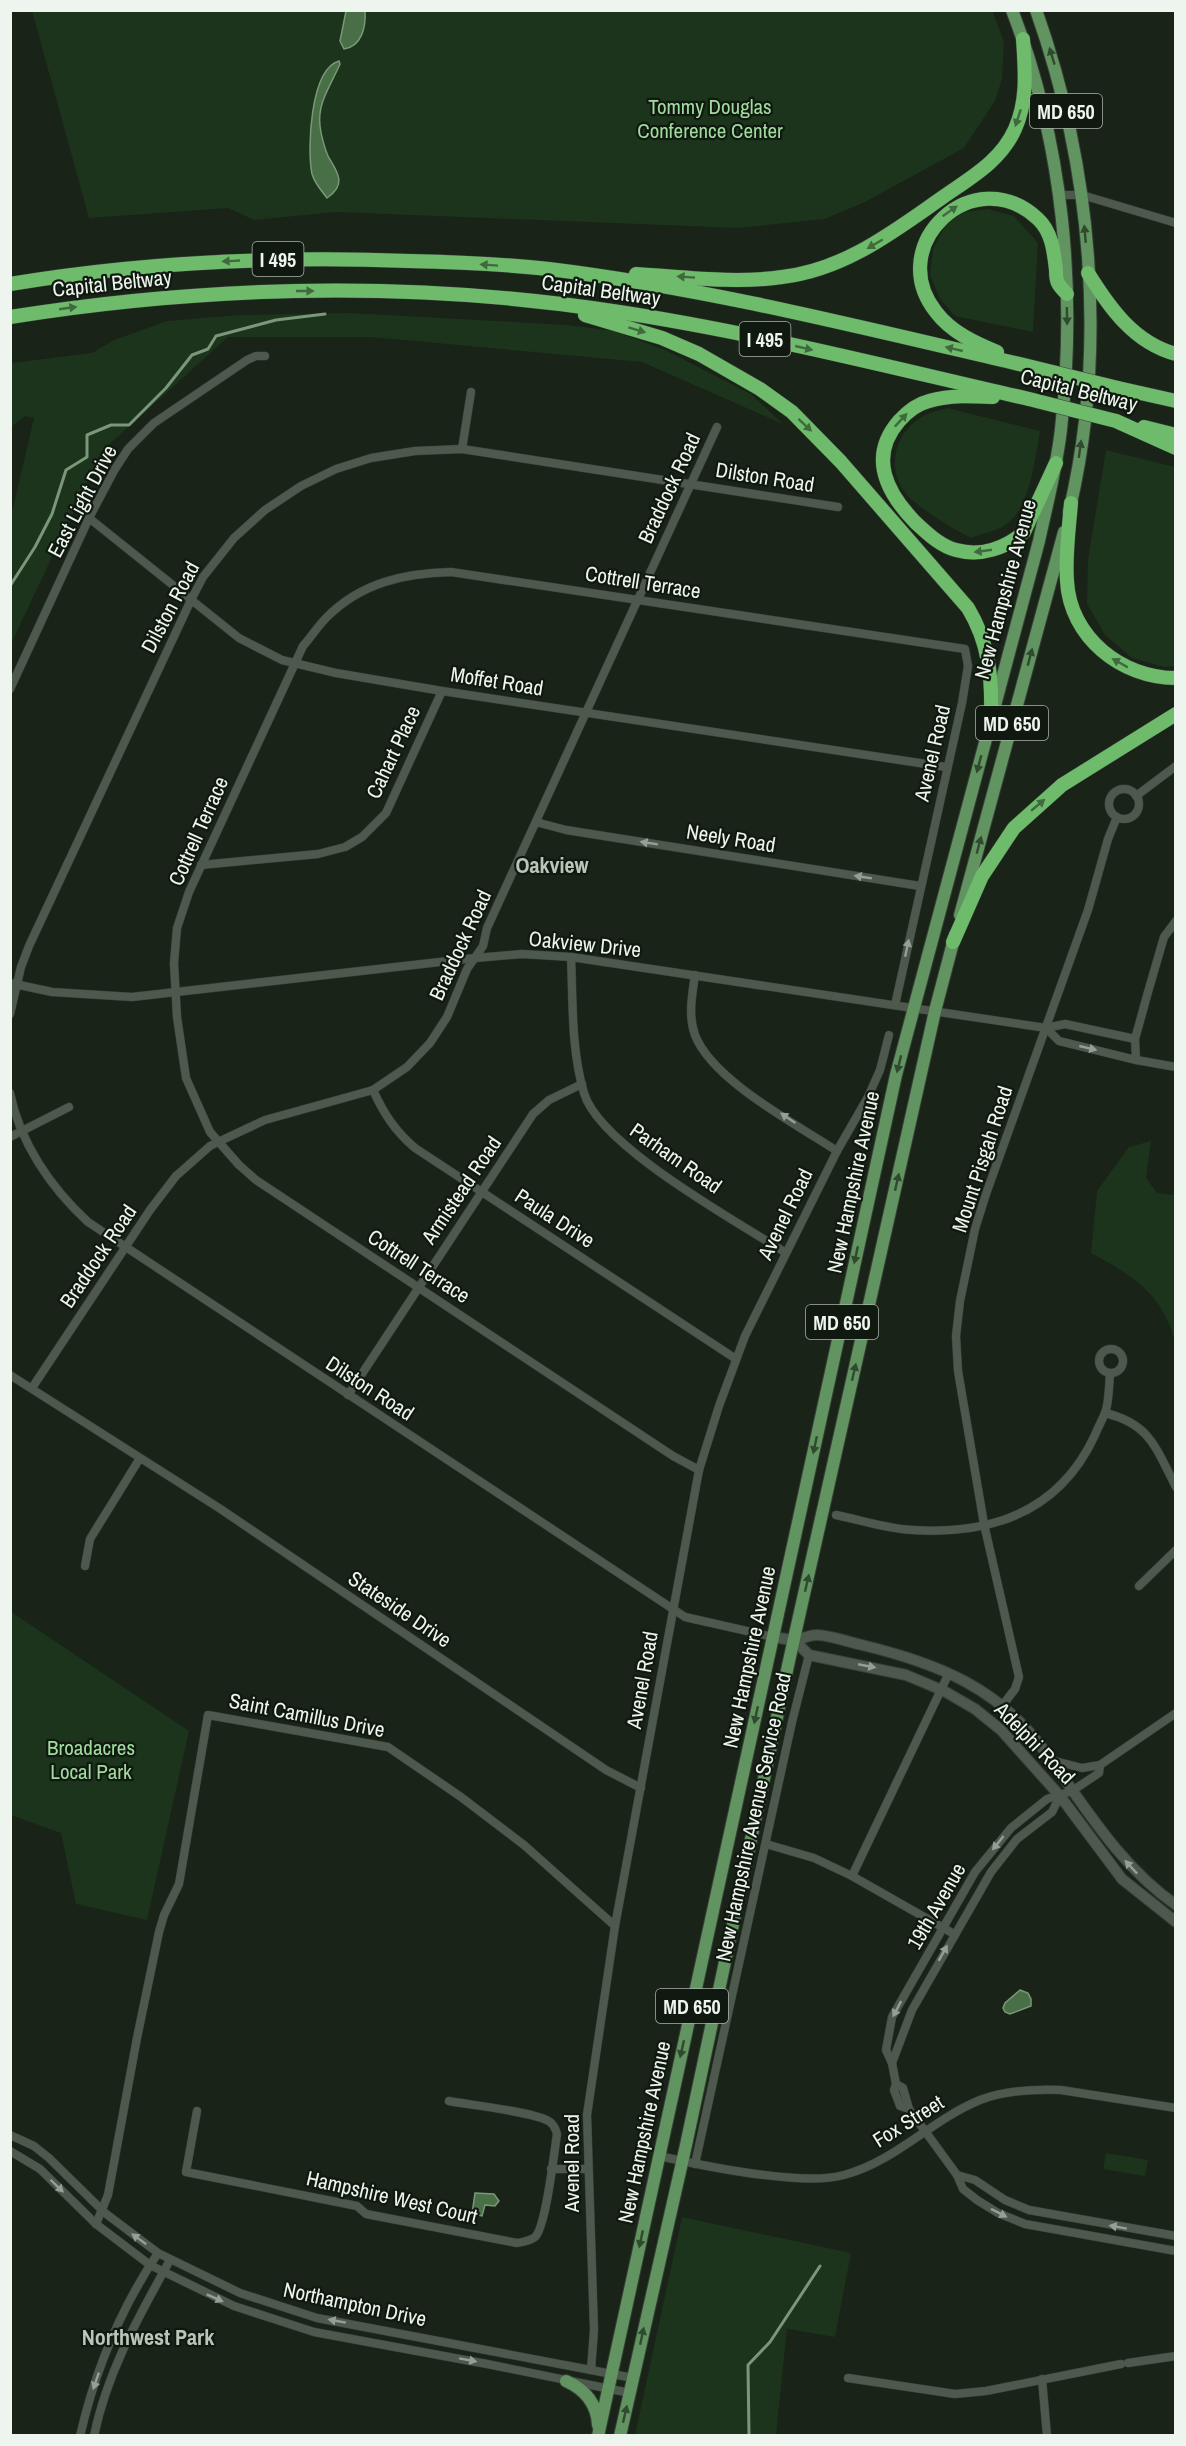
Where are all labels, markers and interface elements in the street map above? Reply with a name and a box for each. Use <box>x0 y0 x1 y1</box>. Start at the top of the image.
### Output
one-way arrow <box>1046 47 1056 65</box>
park label: Tommy Douglas Conference Center <box>637 92 783 145</box>
road number: MD 650 <box>1030 94 1102 128</box>
one-way arrow <box>1013 109 1023 127</box>
one-way arrow <box>942 205 958 217</box>
one-way arrow <box>1080 224 1090 243</box>
one-way arrow <box>866 239 883 249</box>
road number: I 495 <box>252 242 304 276</box>
one-way arrow <box>221 257 240 266</box>
one-way arrow <box>479 260 498 269</box>
street label: Capital Beltway <box>51 262 173 304</box>
street label: Capital Beltway <box>540 267 663 313</box>
one-way arrow <box>677 273 696 282</box>
one-way arrow <box>295 287 314 296</box>
one-way arrow <box>59 304 78 313</box>
one-way arrow <box>1062 306 1072 325</box>
road number: I 495 <box>740 322 790 356</box>
one-way arrow <box>628 325 646 335</box>
one-way arrow <box>795 343 813 353</box>
one-way arrow <box>945 344 964 353</box>
street label: Capital Beltway <box>1017 361 1141 419</box>
one-way arrow <box>894 412 908 427</box>
one-way arrow <box>797 417 811 431</box>
street label: Braddock Road <box>631 428 707 548</box>
one-way arrow <box>1075 439 1084 458</box>
street label: East Light Drive <box>40 440 124 562</box>
street label: Dilston Road <box>714 455 816 499</box>
street label: New Hampshire Avenue <box>967 496 1043 682</box>
one-way arrow <box>974 546 993 555</box>
street label: Dilston Road <box>134 556 206 658</box>
street label: Cottrell Terrace <box>583 559 703 605</box>
one-way arrow <box>1026 648 1035 666</box>
one-way arrow <box>1111 658 1128 668</box>
street label: Moffet Road <box>449 659 545 703</box>
street label: Cahart Place <box>359 701 427 803</box>
street label: Avenel Road <box>907 702 957 805</box>
road number: MD 650 <box>976 706 1048 740</box>
one-way arrow <box>973 755 983 773</box>
street label: Cottrell Terrace <box>161 772 235 890</box>
one-way arrow <box>1030 799 1045 812</box>
street label: Neely Road <box>684 817 778 859</box>
one-way arrow <box>975 836 984 854</box>
one-way arrow <box>640 839 659 848</box>
district label: Oakview <box>515 850 590 880</box>
one-way arrow <box>853 872 872 881</box>
street label: Braddock Road <box>422 885 498 1005</box>
street label: Oakview Drive <box>527 924 643 964</box>
one-way arrow <box>903 938 913 957</box>
one-way arrow <box>1079 1044 1097 1054</box>
one-way arrow <box>893 1055 903 1074</box>
street label: Mount Pisgah Road <box>945 1082 1019 1236</box>
street label: New Hampshire Avenue <box>820 1088 886 1276</box>
one-way arrow <box>780 1113 796 1124</box>
street label: Parham Road <box>624 1116 728 1200</box>
street label: Armistead Road <box>414 1130 508 1251</box>
street label: Avenel Road <box>750 1163 820 1265</box>
one-way arrow <box>892 1173 902 1191</box>
street label: Paula Drive <box>509 1181 601 1255</box>
street label: Braddock Road <box>53 1199 143 1313</box>
street label: Cottrell Terrace <box>362 1222 476 1310</box>
one-way arrow <box>851 1245 861 1264</box>
road number: MD 650 <box>806 1305 878 1339</box>
street label: Dilston Road <box>320 1349 420 1427</box>
one-way arrow <box>850 1362 859 1381</box>
one-way arrow <box>810 1436 819 1455</box>
street label: New Hampshire Avenue <box>716 1563 782 1751</box>
street label: Stateside Drive <box>343 1564 457 1654</box>
one-way arrow <box>803 1574 813 1592</box>
street label: Avenel Road <box>619 1629 665 1732</box>
one-way arrow <box>858 1662 877 1671</box>
street label: New Hampshire Avenue Service Road <box>708 1670 798 1964</box>
street label: Saint Camillus Drive <box>227 1686 387 1744</box>
street label: Adelphi Road <box>988 1695 1082 1791</box>
one-way arrow <box>750 1705 760 1724</box>
park label: Broadacres Local Park <box>47 1733 135 1786</box>
one-way arrow <box>992 1835 1005 1851</box>
street label: 19th Avenue <box>900 1857 972 1955</box>
one-way arrow <box>1125 1860 1139 1874</box>
one-way arrow <box>938 1945 948 1962</box>
road number: MD 650 <box>656 1989 728 2023</box>
one-way arrow <box>892 2001 902 2018</box>
street label: New Hampshire Avenue <box>611 2038 677 2226</box>
one-way arrow <box>677 2040 687 2058</box>
street label: Fox Street <box>867 2088 949 2154</box>
street label: Avenel Road <box>557 2114 586 2213</box>
street label: Hampshire West Court <box>304 2163 481 2231</box>
one-way arrow <box>50 2178 64 2192</box>
one-way arrow <box>990 2207 1008 2217</box>
one-way arrow <box>1108 2222 1127 2231</box>
one-way arrow <box>636 2230 645 2249</box>
one-way arrow <box>132 2233 148 2245</box>
street label: Northampton Drive <box>281 2275 429 2333</box>
one-way arrow <box>206 2293 223 2302</box>
one-way arrow <box>327 2316 346 2325</box>
district label: Northwest Park <box>82 2322 215 2352</box>
one-way arrow <box>638 2327 648 2345</box>
one-way arrow <box>458 2356 477 2365</box>
one-way arrow <box>90 2372 100 2390</box>
one-way arrow <box>620 2405 630 2424</box>

